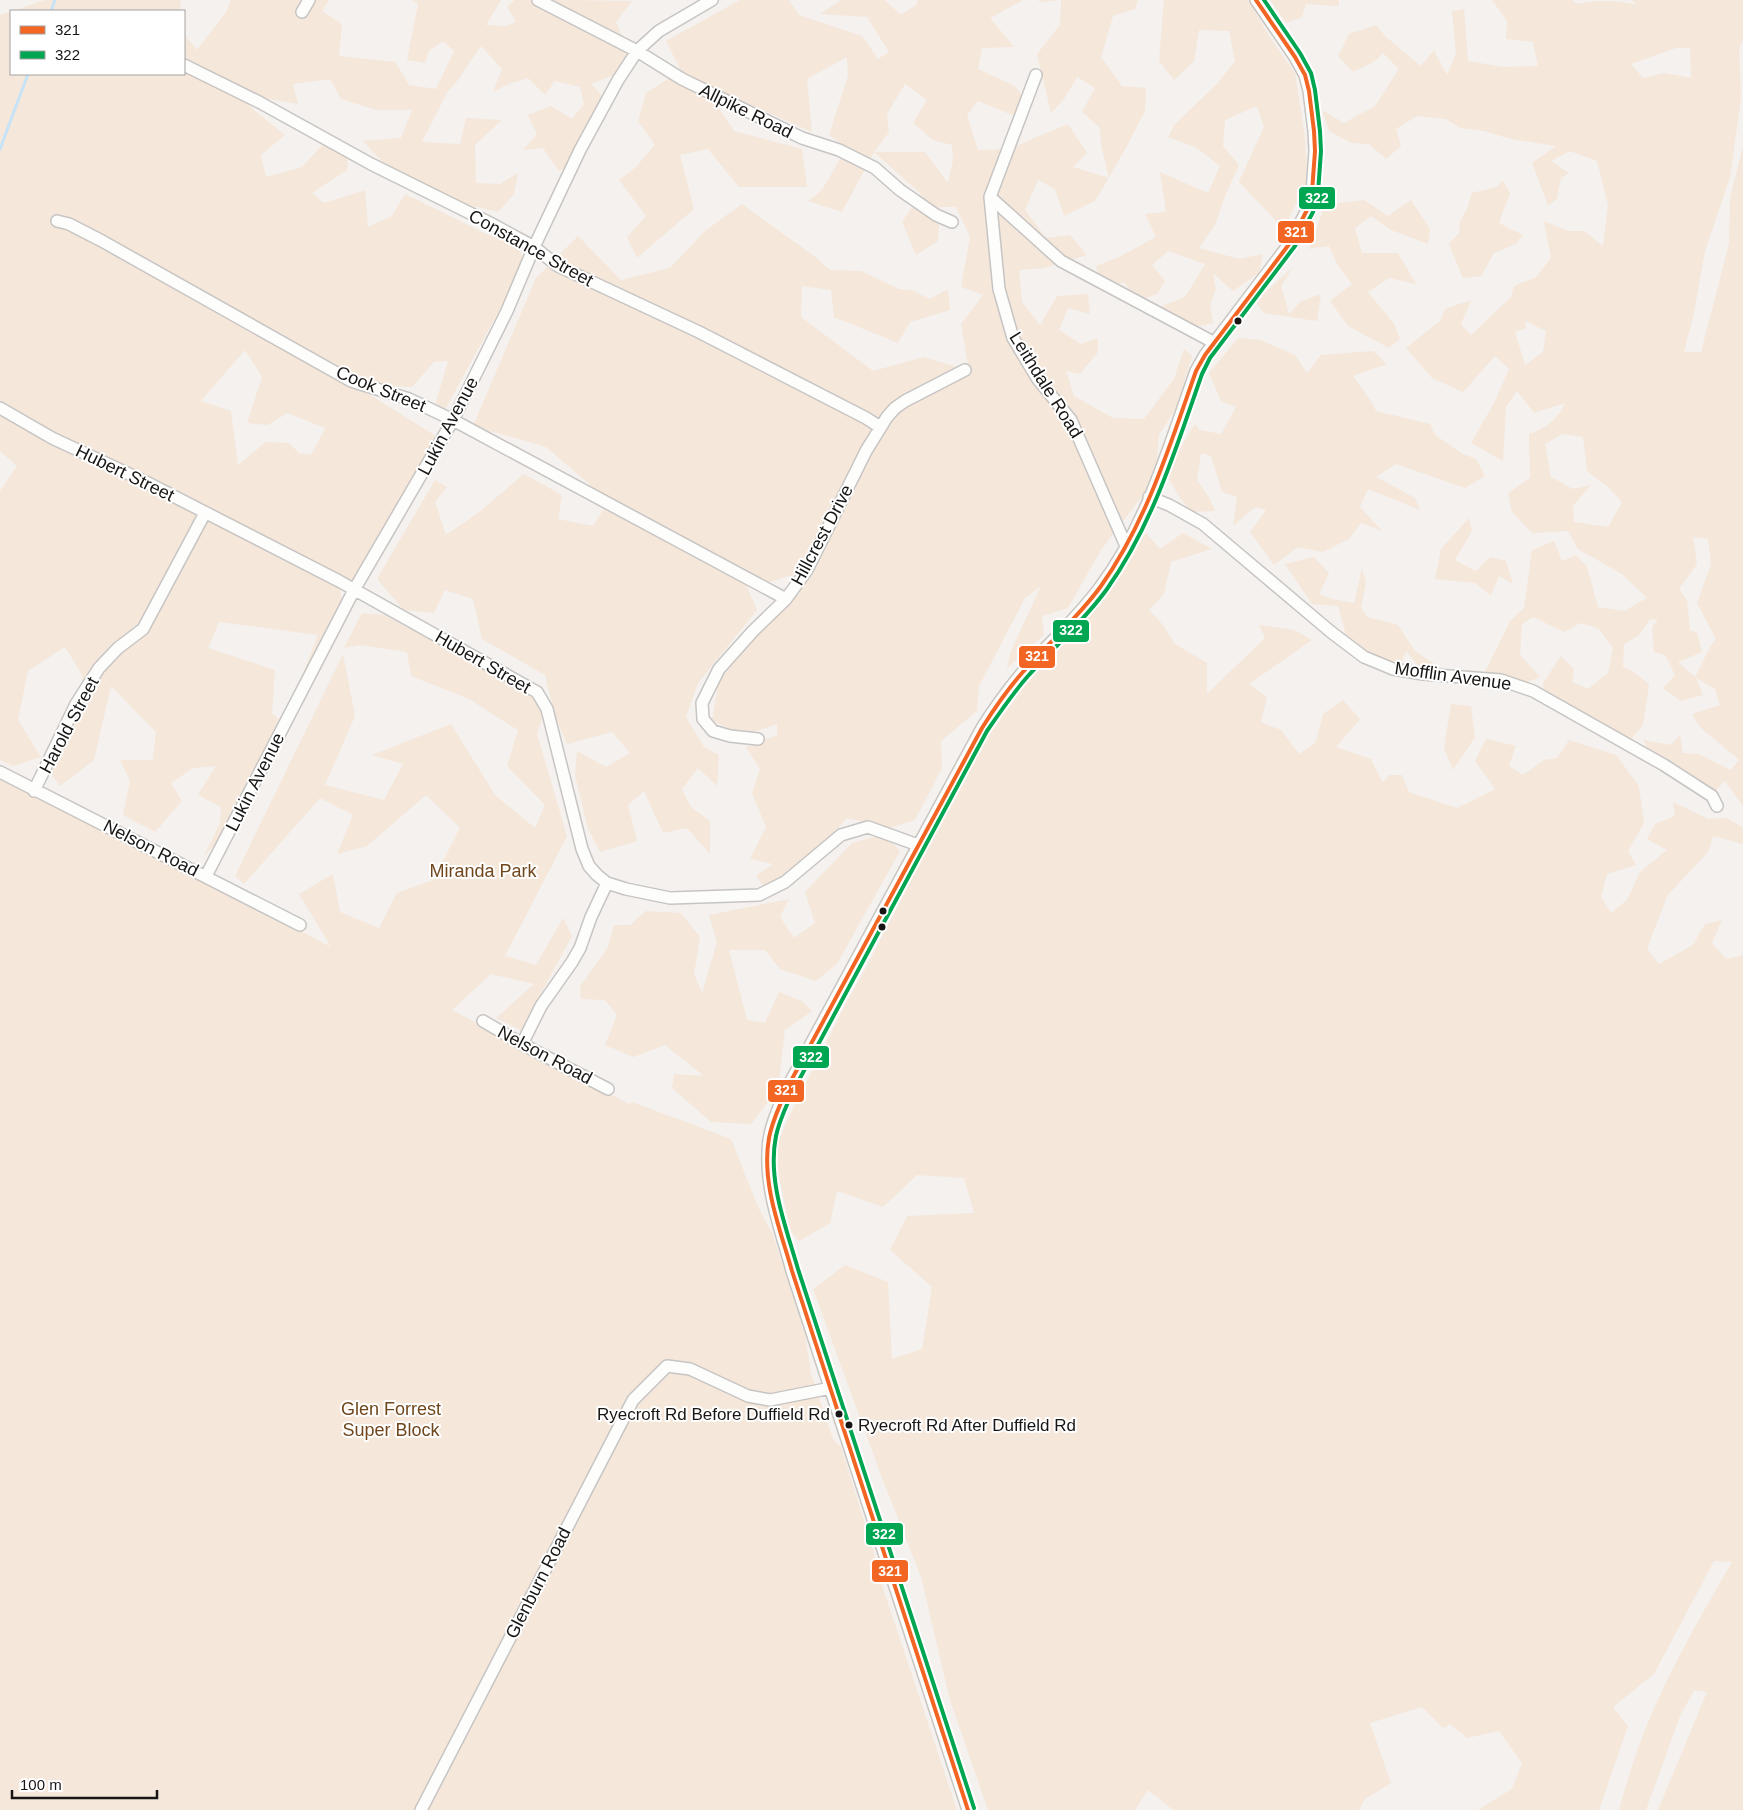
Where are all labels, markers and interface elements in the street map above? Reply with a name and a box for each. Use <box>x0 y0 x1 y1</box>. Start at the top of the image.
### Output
legend <box>10 10 185 75</box>
text: 321 <box>55 21 80 38</box>
text: 322 <box>55 46 80 63</box>
street label: Allpike Road <box>696 80 796 142</box>
line badge: 322 <box>1298 186 1336 210</box>
text: 322 <box>1305 190 1329 206</box>
street label: Constance Street <box>465 206 597 290</box>
line badge: 321 <box>1277 220 1315 244</box>
text: 321 <box>1284 224 1308 240</box>
unlabelled marker <box>1233 316 1243 326</box>
street label: Leithdale Road <box>1005 328 1087 442</box>
street label: Cook Street <box>333 362 429 416</box>
street label: Lukin Avenue <box>414 374 482 478</box>
street label: Hubert Street <box>73 441 177 505</box>
street label: Hillcrest Drive <box>787 481 857 589</box>
line badge: 322 <box>1052 619 1090 643</box>
text: 322 <box>1059 622 1083 638</box>
street label: Hubert Street <box>432 627 534 697</box>
line badge: 321 <box>1018 645 1056 669</box>
text: 321 <box>1025 648 1049 664</box>
street label: Mofflin Avenue <box>1393 658 1513 694</box>
street label: Harold Street <box>35 673 103 777</box>
street label: Lukin Avenue <box>222 729 288 835</box>
street label: Nelson Road <box>100 815 202 881</box>
park label: Miranda Park <box>429 861 538 881</box>
unlabelled marker <box>878 906 888 916</box>
unlabelled marker <box>877 922 887 932</box>
street label: Nelson Road <box>494 1022 596 1088</box>
line badge: 322 <box>792 1045 830 1069</box>
text: 322 <box>799 1049 823 1065</box>
line badge: 321 <box>767 1079 805 1103</box>
text: 321 <box>774 1082 798 1098</box>
park label: Glen Forrest Super Block <box>341 1399 441 1440</box>
place label: Ryecroft Rd Before Duffield Rd <box>597 1405 830 1424</box>
marker: Ryecroft Rd Before Duffield Rd <box>834 1409 844 1419</box>
place label: Ryecroft Rd After Duffield Rd <box>858 1416 1076 1435</box>
marker: Ryecroft Rd After Duffield Rd <box>844 1420 854 1430</box>
line badge: 322 <box>865 1522 904 1546</box>
street label: Glenburn Road <box>501 1524 575 1642</box>
text: 322 <box>872 1526 896 1542</box>
line badge: 321 <box>871 1559 909 1583</box>
text: 321 <box>878 1563 902 1579</box>
scale bar <box>12 1768 158 1800</box>
text: 100 m <box>20 1776 62 1793</box>

